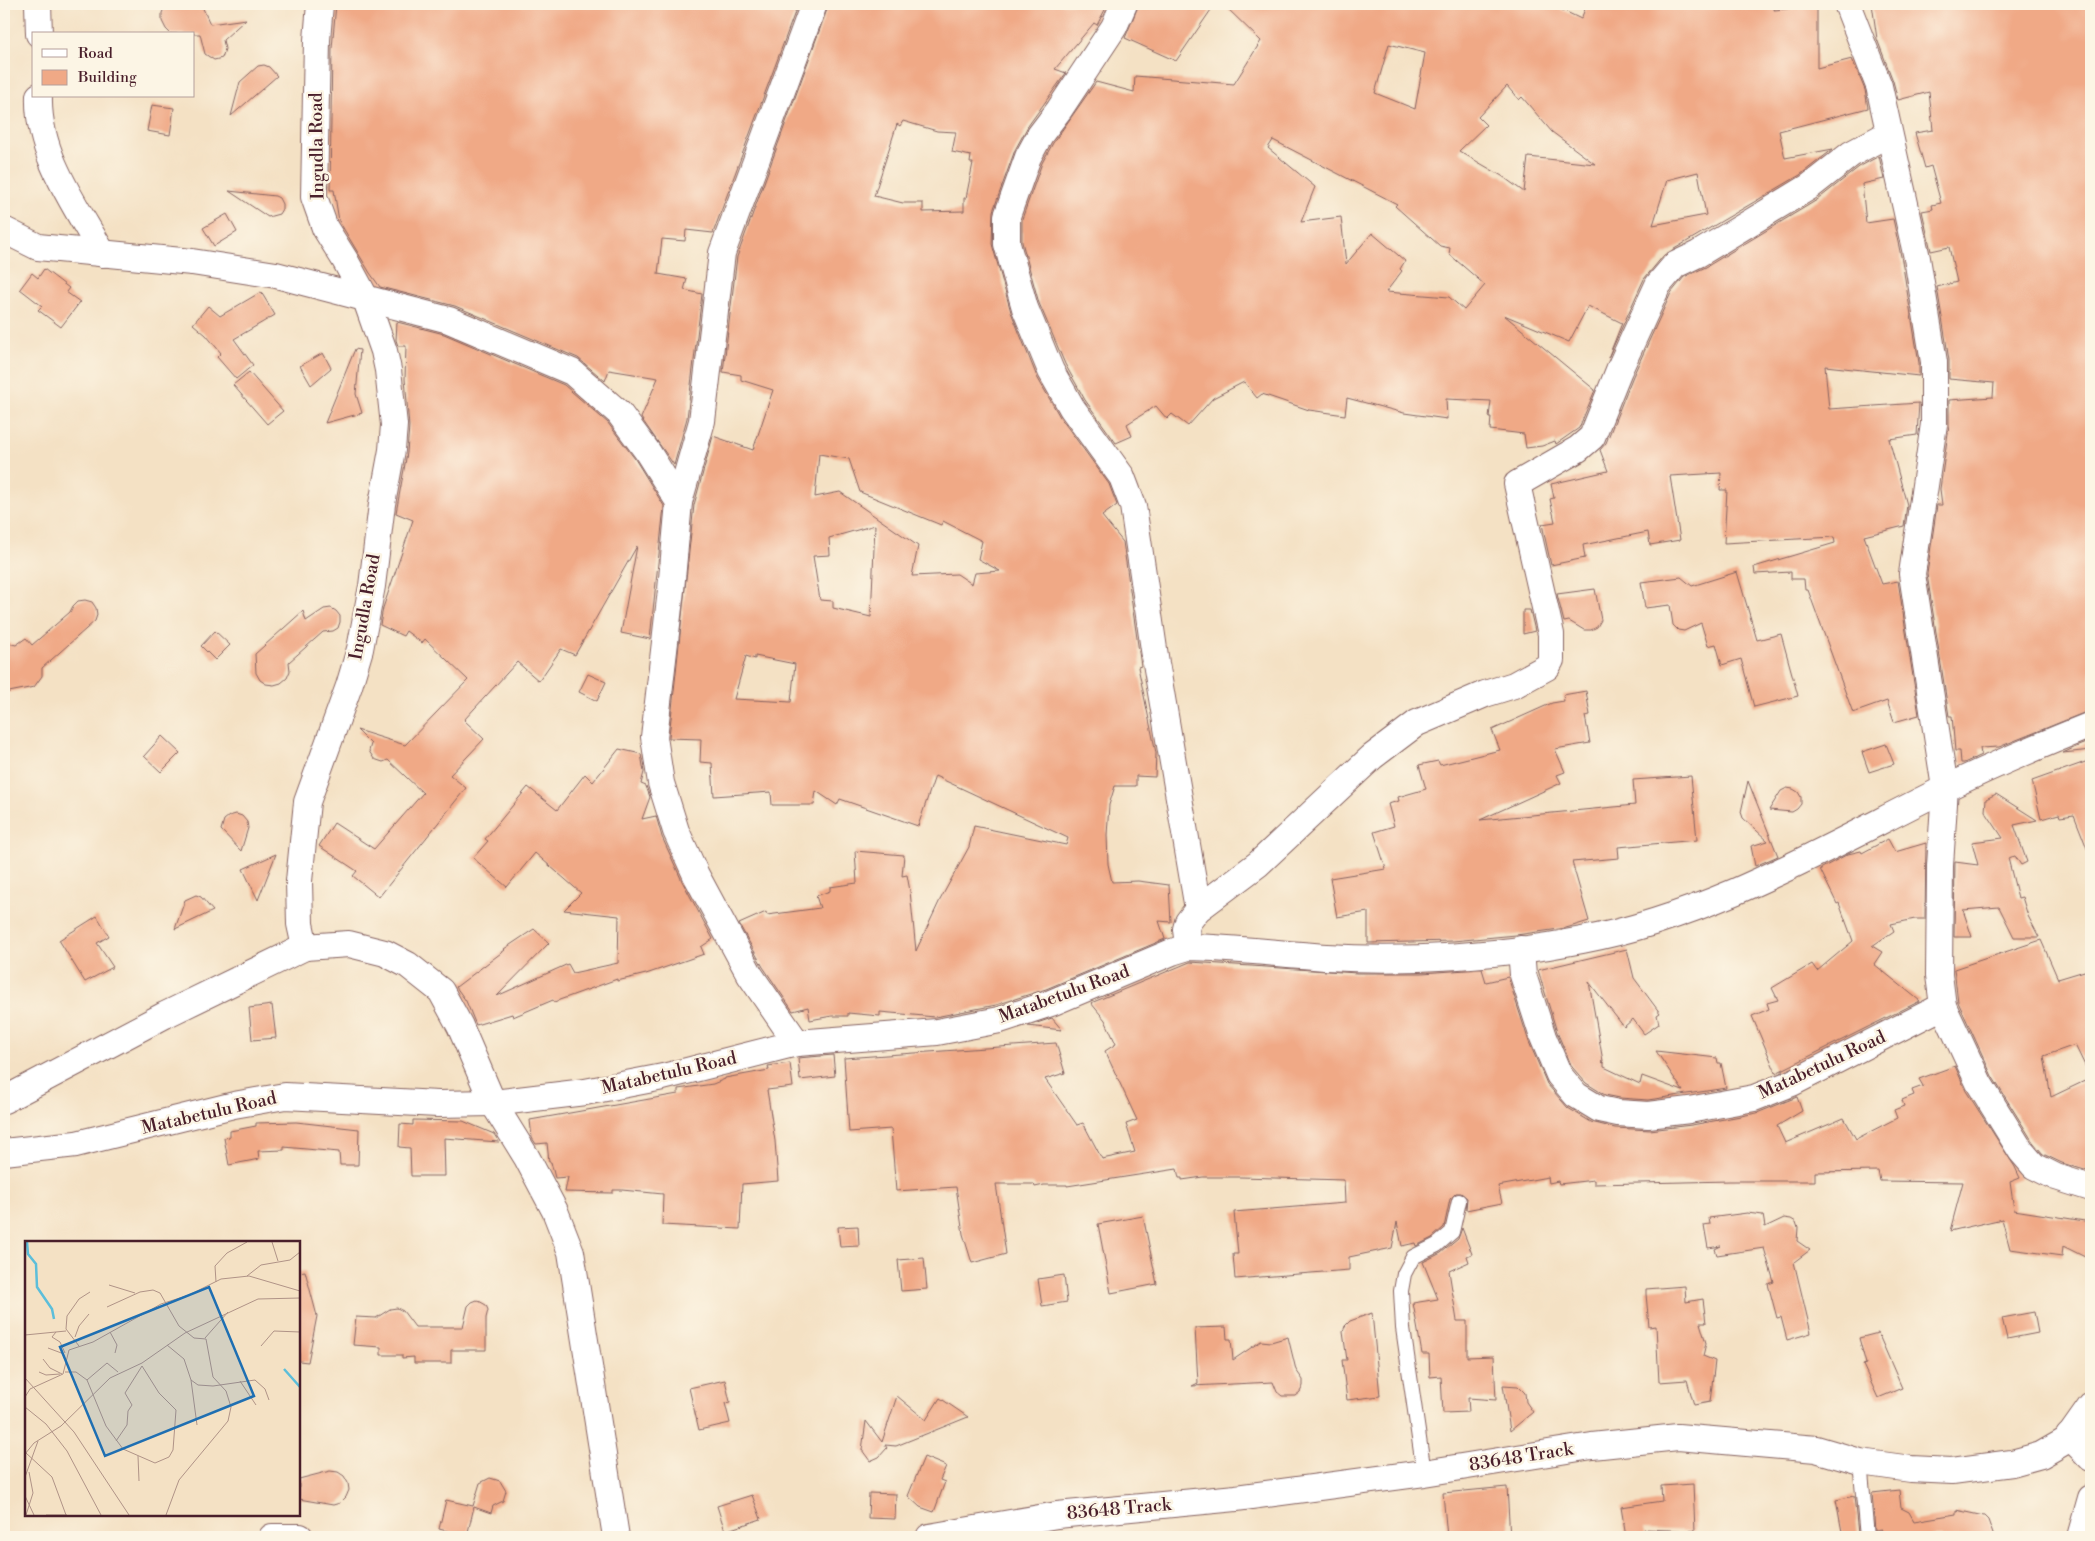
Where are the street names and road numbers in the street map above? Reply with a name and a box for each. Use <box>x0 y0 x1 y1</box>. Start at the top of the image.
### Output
street label: Ingudla Road <box>305 91 329 200</box>
street label: Ingudla Road <box>344 551 386 662</box>
street label: Matabetulu Road <box>995 959 1133 1028</box>
street label: Matabetulu Road <box>1755 1025 1890 1105</box>
street label: Matabetulu Road <box>599 1046 739 1100</box>
street label: Matabetulu Road <box>139 1086 279 1140</box>
street label: 83648 Track <box>1467 1437 1576 1477</box>
street label: 83648 Track <box>1066 1493 1174 1525</box>

